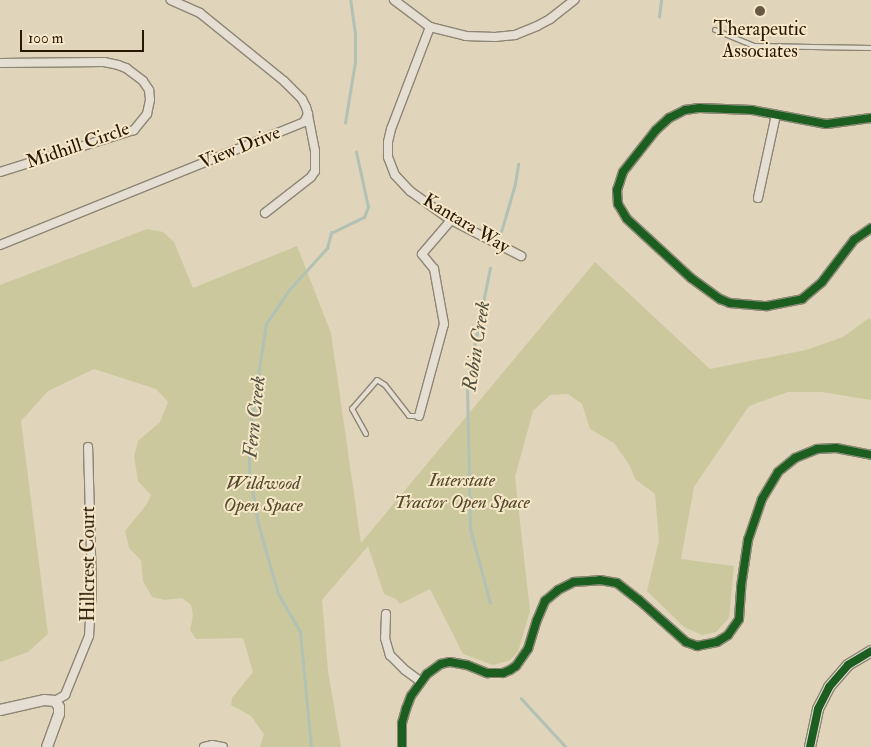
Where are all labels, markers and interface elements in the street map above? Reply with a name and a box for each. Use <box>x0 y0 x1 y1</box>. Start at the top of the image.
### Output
marker: Therapeutic Associates <box>754 5 766 17</box>
place label: Therapeutic Associates <box>713 19 807 63</box>
scale bar <box>22 20 146 52</box>
text: 100 m <box>28 29 63 48</box>
street label: Midhill Circle <box>23 118 133 174</box>
street label: View Drive <box>196 121 284 175</box>
street label: Kantara Way <box>418 189 514 259</box>
water label: Robin Creek <box>457 299 495 393</box>
water label: Fern Creek <box>238 375 270 459</box>
park label: Interstate Tractor Open Space <box>394 470 530 514</box>
park label: Wildwood Open Space <box>223 473 303 517</box>
street label: Hillcrest Court <box>78 506 100 622</box>

